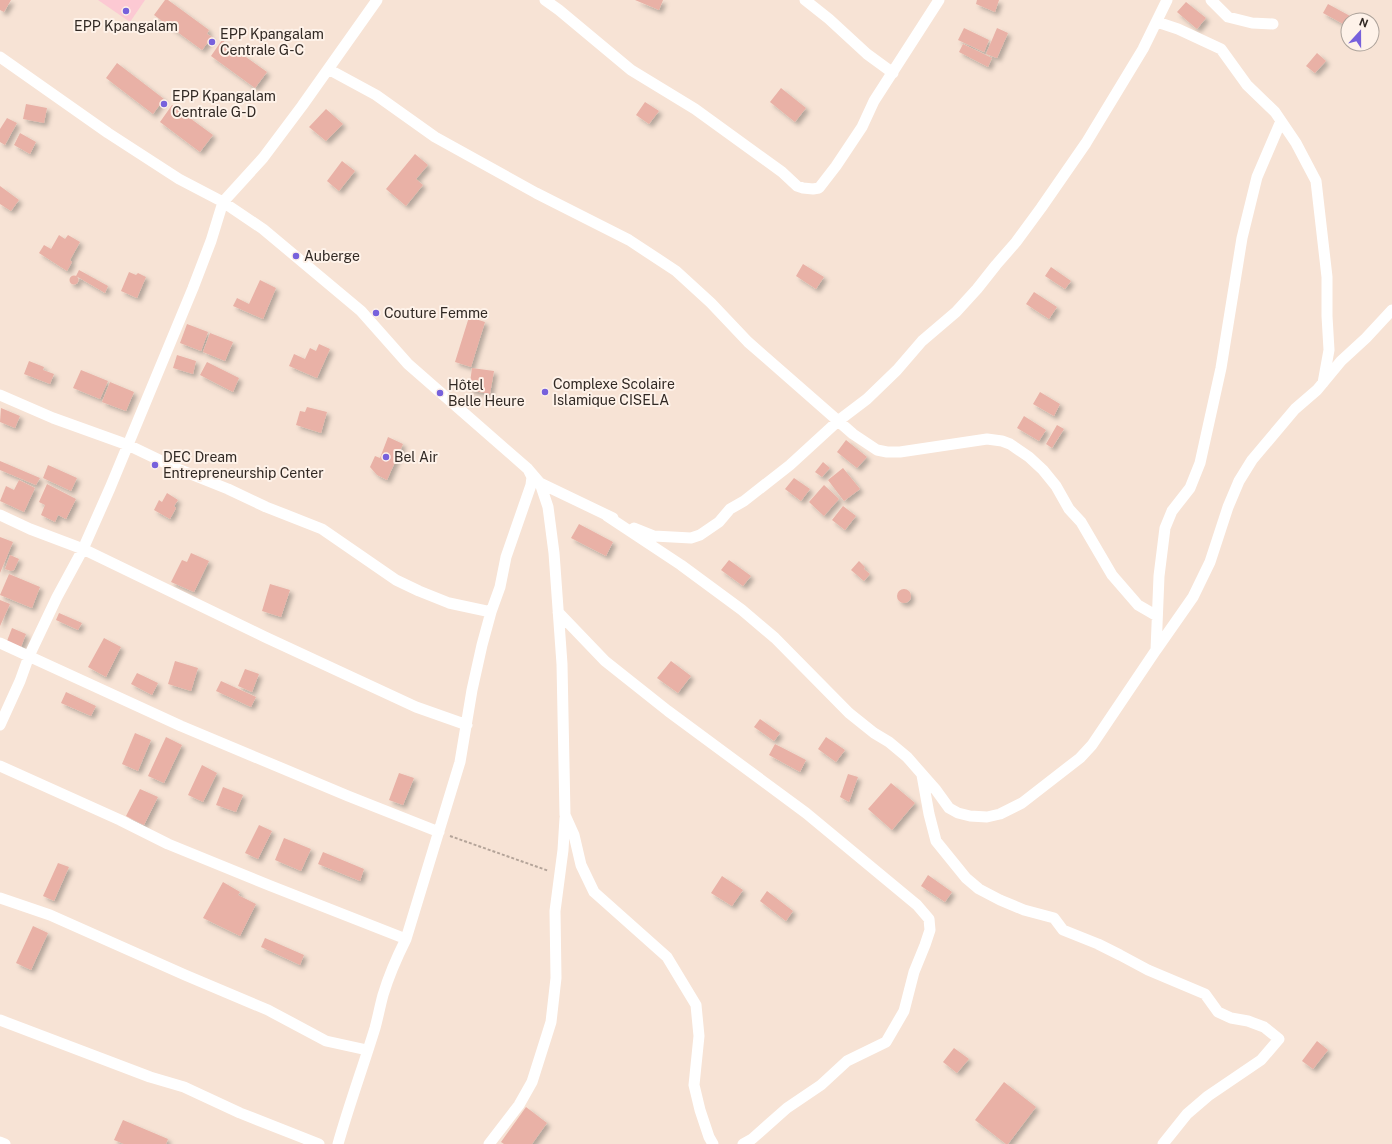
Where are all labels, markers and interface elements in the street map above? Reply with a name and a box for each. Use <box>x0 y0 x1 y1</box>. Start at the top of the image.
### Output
marker: EPP Kpangalam <box>121 6 131 16</box>
north arrow <box>1340 12 1380 52</box>
text: N <box>1357 16 1370 30</box>
place label: EPP Kpangalam <box>74 18 178 34</box>
place label: EPP Kpangalam Centrale G-C <box>220 26 324 58</box>
marker: EPP Kpangalam Centrale G-C <box>207 37 217 47</box>
place label: EPP Kpangalam Centrale G-D <box>172 88 276 120</box>
marker: EPP Kpangalam Centrale G-D <box>159 99 169 109</box>
place label: Auberge <box>304 248 360 264</box>
marker: Auberge <box>291 251 301 261</box>
place label: Couture Femme <box>384 305 488 321</box>
marker: Couture Femme <box>371 308 381 318</box>
place label: Complexe Scolaire Islamique CISELA <box>553 376 675 408</box>
place label: Hôtel Belle Heure <box>448 377 525 409</box>
marker: Complexe Scolaire Islamique CISELA <box>540 387 550 397</box>
marker: Hôtel Belle Heure <box>435 388 445 398</box>
place label: DEC Dream Entrepreneurship Center <box>163 449 324 481</box>
place label: Bel Air <box>394 449 438 465</box>
marker: Bel Air <box>381 452 391 462</box>
marker: DEC Dream Entrepreneurship Center <box>150 460 160 470</box>

